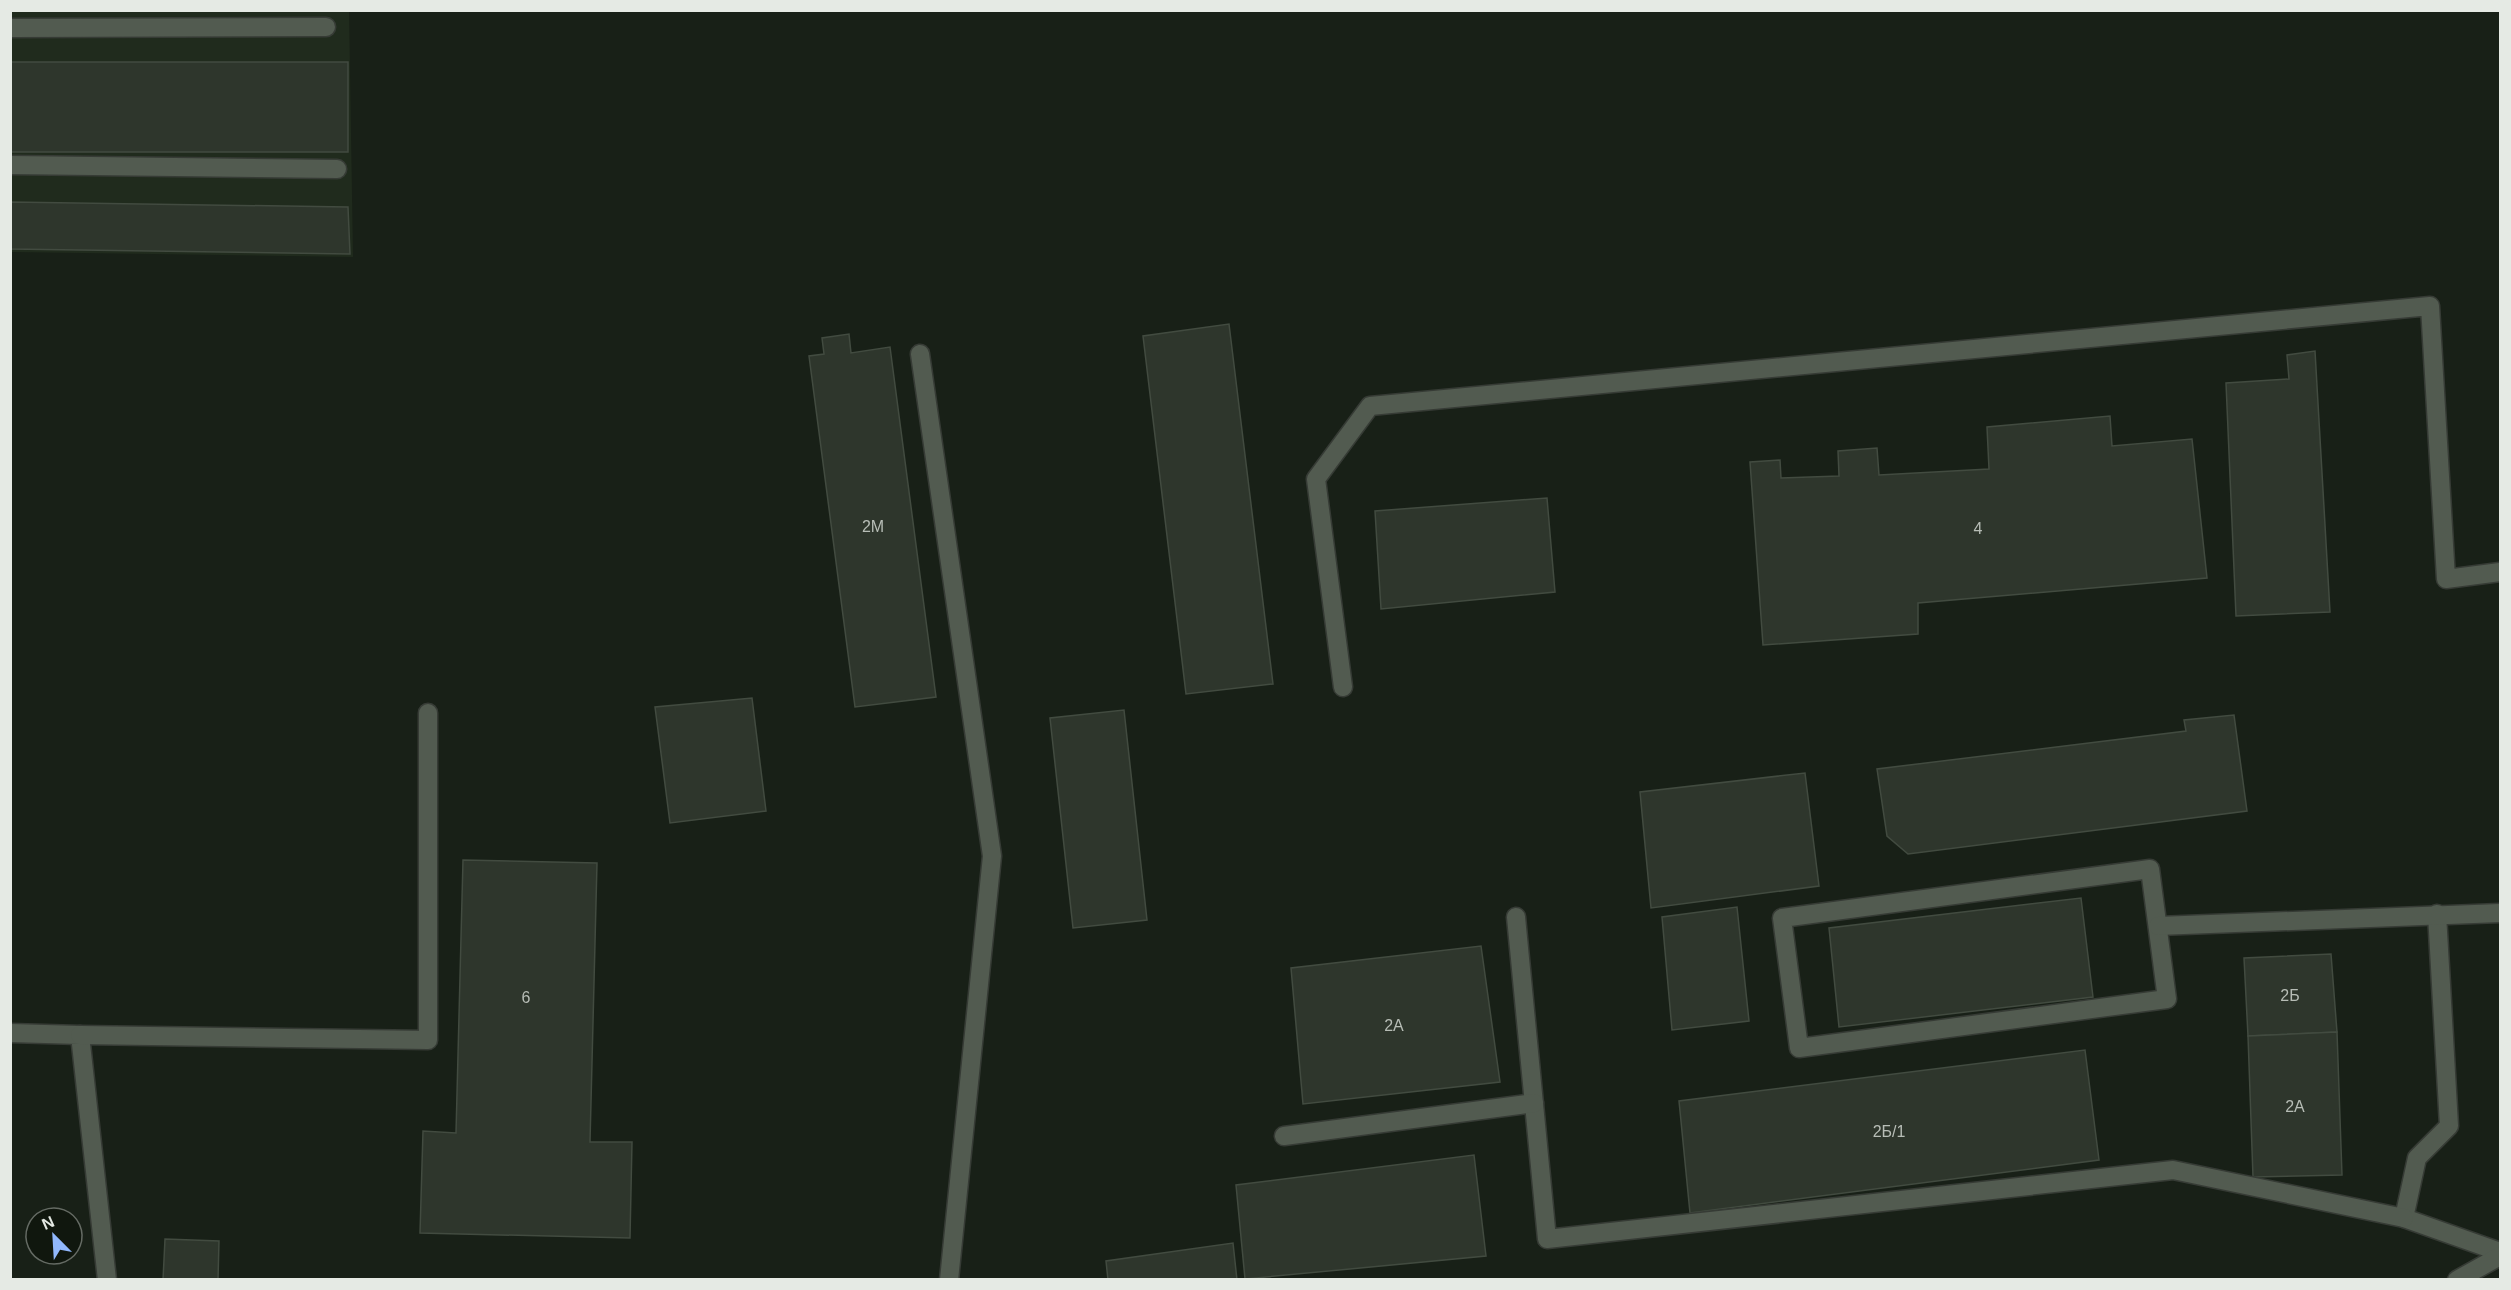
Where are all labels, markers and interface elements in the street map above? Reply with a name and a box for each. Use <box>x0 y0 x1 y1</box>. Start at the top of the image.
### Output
house number: 2М <box>862 518 884 535</box>
house number: 4 <box>1974 520 1983 537</box>
house number: 2Б <box>2280 987 2300 1004</box>
house number: 6 <box>522 989 531 1006</box>
house number: 2А <box>1384 1017 1404 1034</box>
house number: 2А <box>2285 1098 2305 1115</box>
house number: 2Б/1 <box>1873 1123 1905 1140</box>
north arrow <box>24 1206 84 1266</box>
text: N <box>39 1213 57 1233</box>

